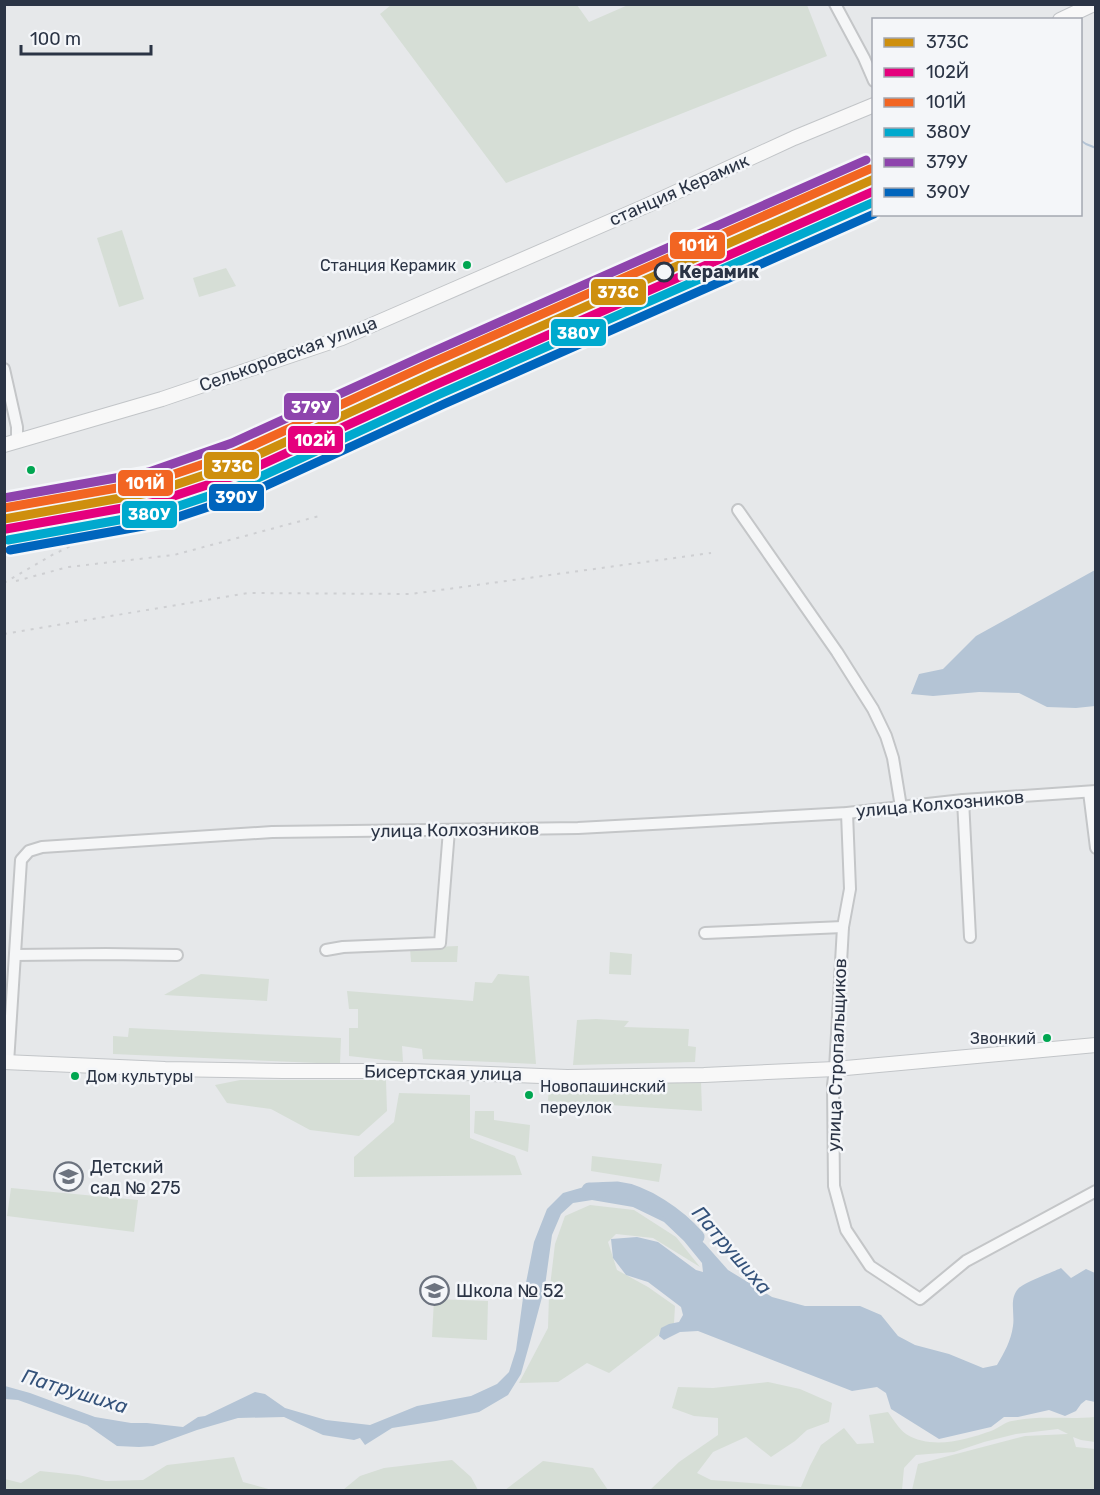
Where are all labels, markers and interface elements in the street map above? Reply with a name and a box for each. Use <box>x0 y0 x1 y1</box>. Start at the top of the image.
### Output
scale bar <box>21 18 152 56</box>
legend <box>872 18 1082 216</box>
text: 100 m <box>30 28 81 50</box>
text: 373C <box>926 31 969 53</box>
text: 102Й <box>926 61 969 83</box>
text: 101Й <box>926 91 966 113</box>
text: 380У <box>926 121 971 143</box>
street label: станция Керамик <box>606 149 753 231</box>
text: 379У <box>926 151 968 173</box>
text: 390У <box>926 181 970 203</box>
line badge: 101Й <box>669 231 726 260</box>
text: 101Й <box>678 235 718 255</box>
place label: Станция Керамик <box>320 256 456 275</box>
marker: Станция Керамик <box>461 259 473 271</box>
place label: Керамик <box>679 261 759 283</box>
marker: Керамик <box>654 262 674 282</box>
line badge: 373C <box>590 278 647 306</box>
text: 373C <box>597 283 639 302</box>
street label: Селькоровская улица <box>196 312 380 396</box>
line badge: 380У <box>550 318 607 347</box>
text: 380У <box>557 324 600 343</box>
line badge: 379У <box>283 392 340 421</box>
text: 379У <box>291 398 332 417</box>
line badge: 102Й <box>287 425 344 454</box>
text: 102Й <box>294 430 336 450</box>
line badge: 373C <box>203 451 260 480</box>
text: 373C <box>211 457 253 476</box>
unlabelled marker <box>25 464 37 476</box>
line badge: 101Й <box>117 469 174 497</box>
text: 101Й <box>125 473 165 493</box>
line badge: 390У <box>208 483 265 512</box>
text: 390У <box>215 488 258 507</box>
line badge: 380У <box>121 500 178 529</box>
text: 380У <box>128 505 171 524</box>
street label: улица Колхозников <box>855 786 1025 822</box>
street label: улица Колхозников <box>371 818 539 842</box>
street label: улица Стропальщиков <box>823 958 851 1152</box>
place label: Звонкий <box>970 1029 1036 1048</box>
marker: Звонкий <box>1041 1032 1053 1044</box>
street label: Бисертская улица <box>364 1061 522 1085</box>
place label: Дом культуры <box>86 1067 193 1086</box>
marker: Дом культуры <box>69 1070 81 1082</box>
place label: Новопашинский переулок <box>540 1077 666 1117</box>
marker: Новопашинский переулок <box>523 1089 535 1101</box>
place label: Детский сад № 275 <box>90 1156 181 1199</box>
school or university icon: Детский сад № 275 <box>53 1161 85 1193</box>
water label: Патрушиха <box>687 1201 777 1299</box>
school or university icon: Школа № 52 <box>419 1275 451 1307</box>
place label: Школа № 52 <box>456 1280 564 1302</box>
water label: Патрушиха <box>19 1364 131 1418</box>

